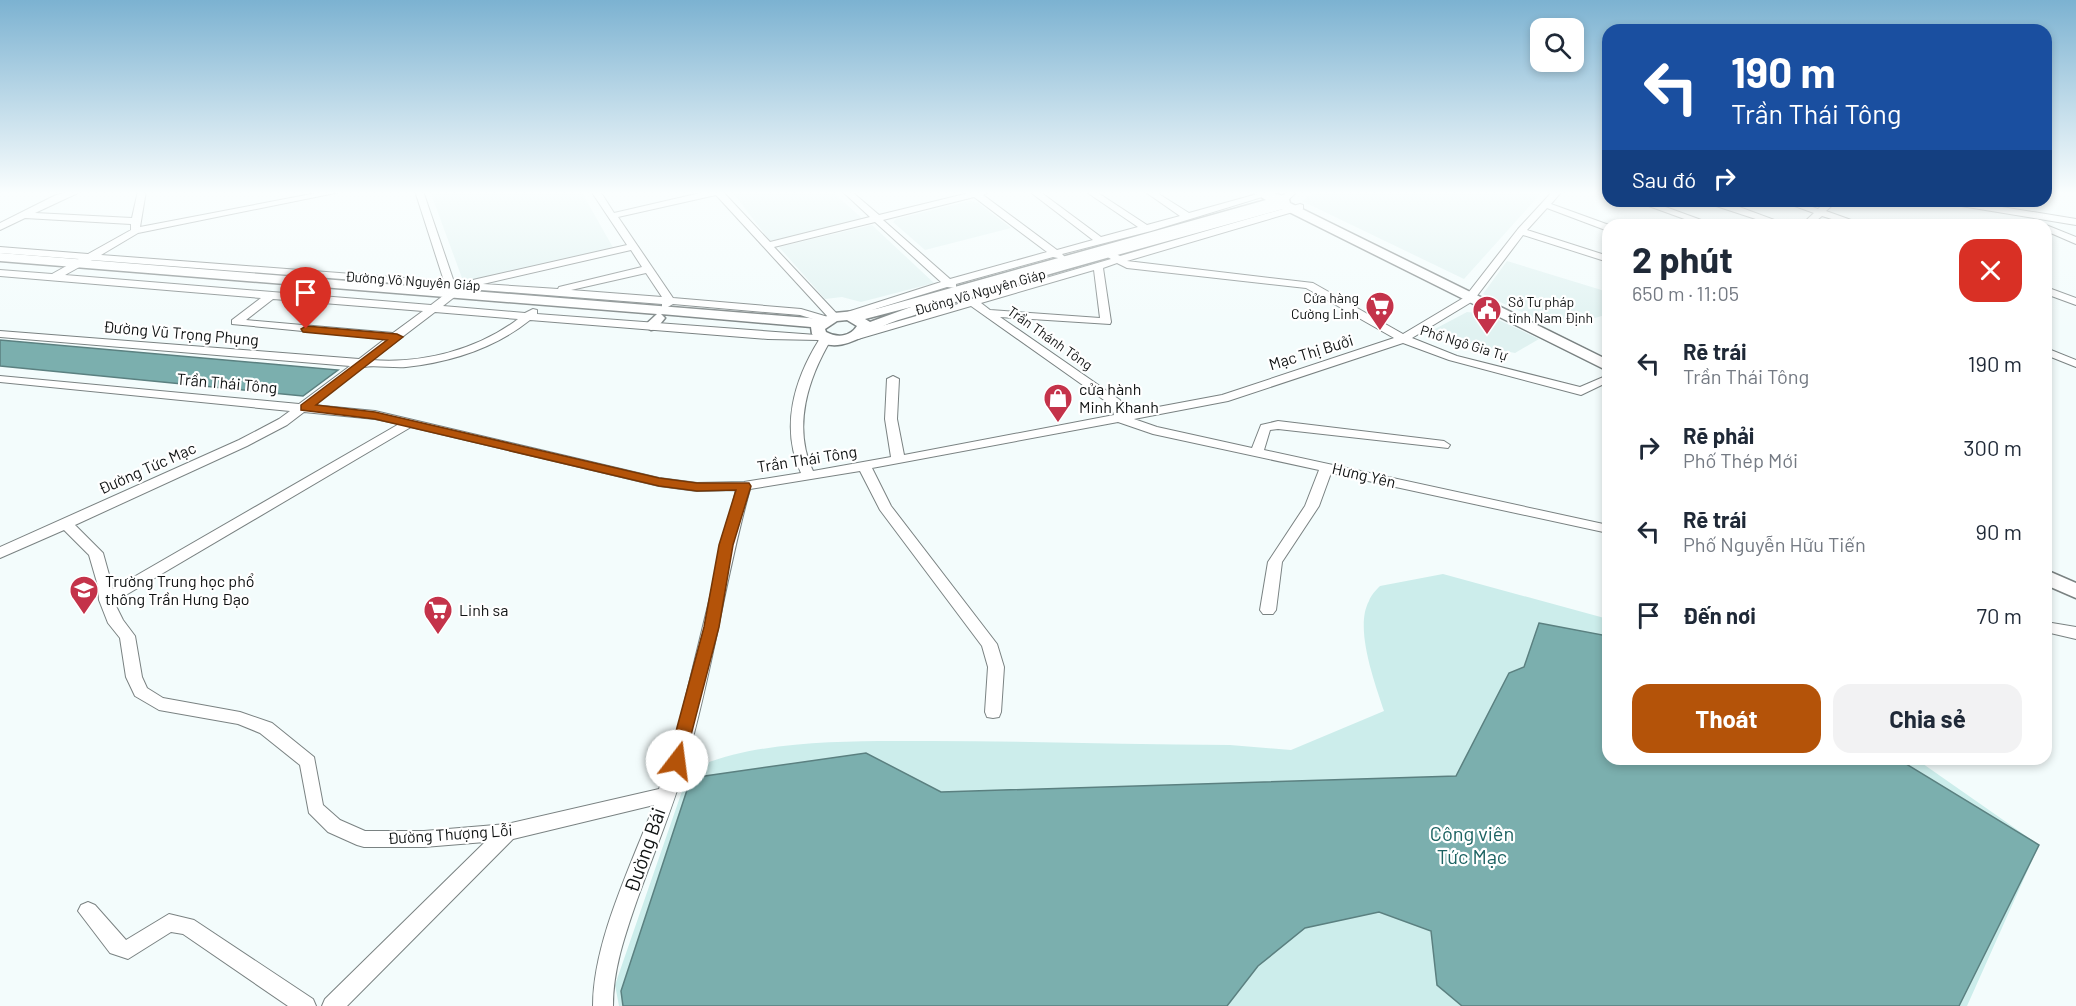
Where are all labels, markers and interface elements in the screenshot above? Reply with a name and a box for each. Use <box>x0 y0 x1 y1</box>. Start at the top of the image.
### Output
map controls <box>1530 18 1584 72</box>
button: search <box>1530 18 1584 72</box>
text: 190 m <box>1731 46 1836 96</box>
icon: left <box>1632 48 1710 126</box>
text: Trần Thái Tông <box>1731 97 1901 129</box>
icon: right <box>1708 162 1741 195</box>
text: Sau đó <box>1632 166 1696 192</box>
text: 2 phút <box>1632 237 1733 280</box>
button: close <box>1959 239 2022 302</box>
street label: Đường Võ Nguyên Giáp <box>912 265 1047 318</box>
pin <box>280 267 331 329</box>
street label: Đường Võ Nguyên Giáp <box>345 267 481 294</box>
icon: arrive <box>289 276 322 309</box>
text: 650 m · 11:05 <box>1632 281 1739 305</box>
place label: Cửa hàng Cường Linh <box>1291 289 1359 322</box>
supermarket icon: Cửa hàng Cường Linh <box>1364 290 1396 332</box>
place label: Sở Tư pháp tỉnh Nam Định <box>1508 293 1593 326</box>
public building icon: Sở Tư pháp tỉnh Nam Định <box>1471 294 1503 336</box>
street label: Trần Thánh Tông <box>1005 302 1096 373</box>
street label: Đường Vũ Trọng Phụng <box>102 316 260 349</box>
street label: Phố Ngô Gia Tự <box>1418 321 1510 364</box>
street label: Mạc Thị Bưởi <box>1266 330 1355 373</box>
text: Rẽ trái <box>1683 338 1747 364</box>
icon: left <box>1632 347 1665 380</box>
text: 190 m <box>1968 350 2022 376</box>
text: Trần Thái Tông <box>1683 364 1809 388</box>
street label: Trần Thái Tông <box>176 369 278 396</box>
place label: cửa hành Minh Khanh <box>1079 379 1159 416</box>
shop icon: cửa hành Minh Khanh <box>1042 382 1074 424</box>
text: Rẽ phải <box>1683 422 1754 448</box>
icon: right <box>1632 431 1665 464</box>
text: 300 m <box>1963 434 2022 460</box>
street label: Đường Tức Mạc <box>95 438 198 498</box>
street label: Trần Thái Tông <box>756 441 858 476</box>
text: Phố Thép Mới <box>1683 448 1798 472</box>
street label: Hưng Yên <box>1330 458 1398 491</box>
text: Rẽ trái <box>1683 506 1747 532</box>
icon: left <box>1632 515 1665 548</box>
text: 90 m <box>1976 518 2022 544</box>
text: Phố Nguyễn Hữu Tiến <box>1683 532 1866 556</box>
place label: Trường Trung học phổ thông Trần Hưng Đạo <box>105 571 254 608</box>
school or university icon: Trường Trung học phổ thông Trần Hưng Đạo <box>68 574 100 616</box>
supermarket icon: Linh sa <box>422 594 454 636</box>
icon: arrive <box>1632 599 1665 632</box>
place label: Linh sa <box>459 600 508 619</box>
text: Đến nơi <box>1683 602 1756 628</box>
text: 70 m <box>1977 602 2022 628</box>
button: Thoát <box>1632 684 1821 753</box>
button: Chia sẻ <box>1833 684 2022 753</box>
position arrow <box>645 729 709 793</box>
street label: Đường Bái <box>618 804 670 895</box>
street label: Đường Thượng Lỗi <box>387 820 513 847</box>
park label: Công viên Tức Mạc <box>1430 821 1514 868</box>

